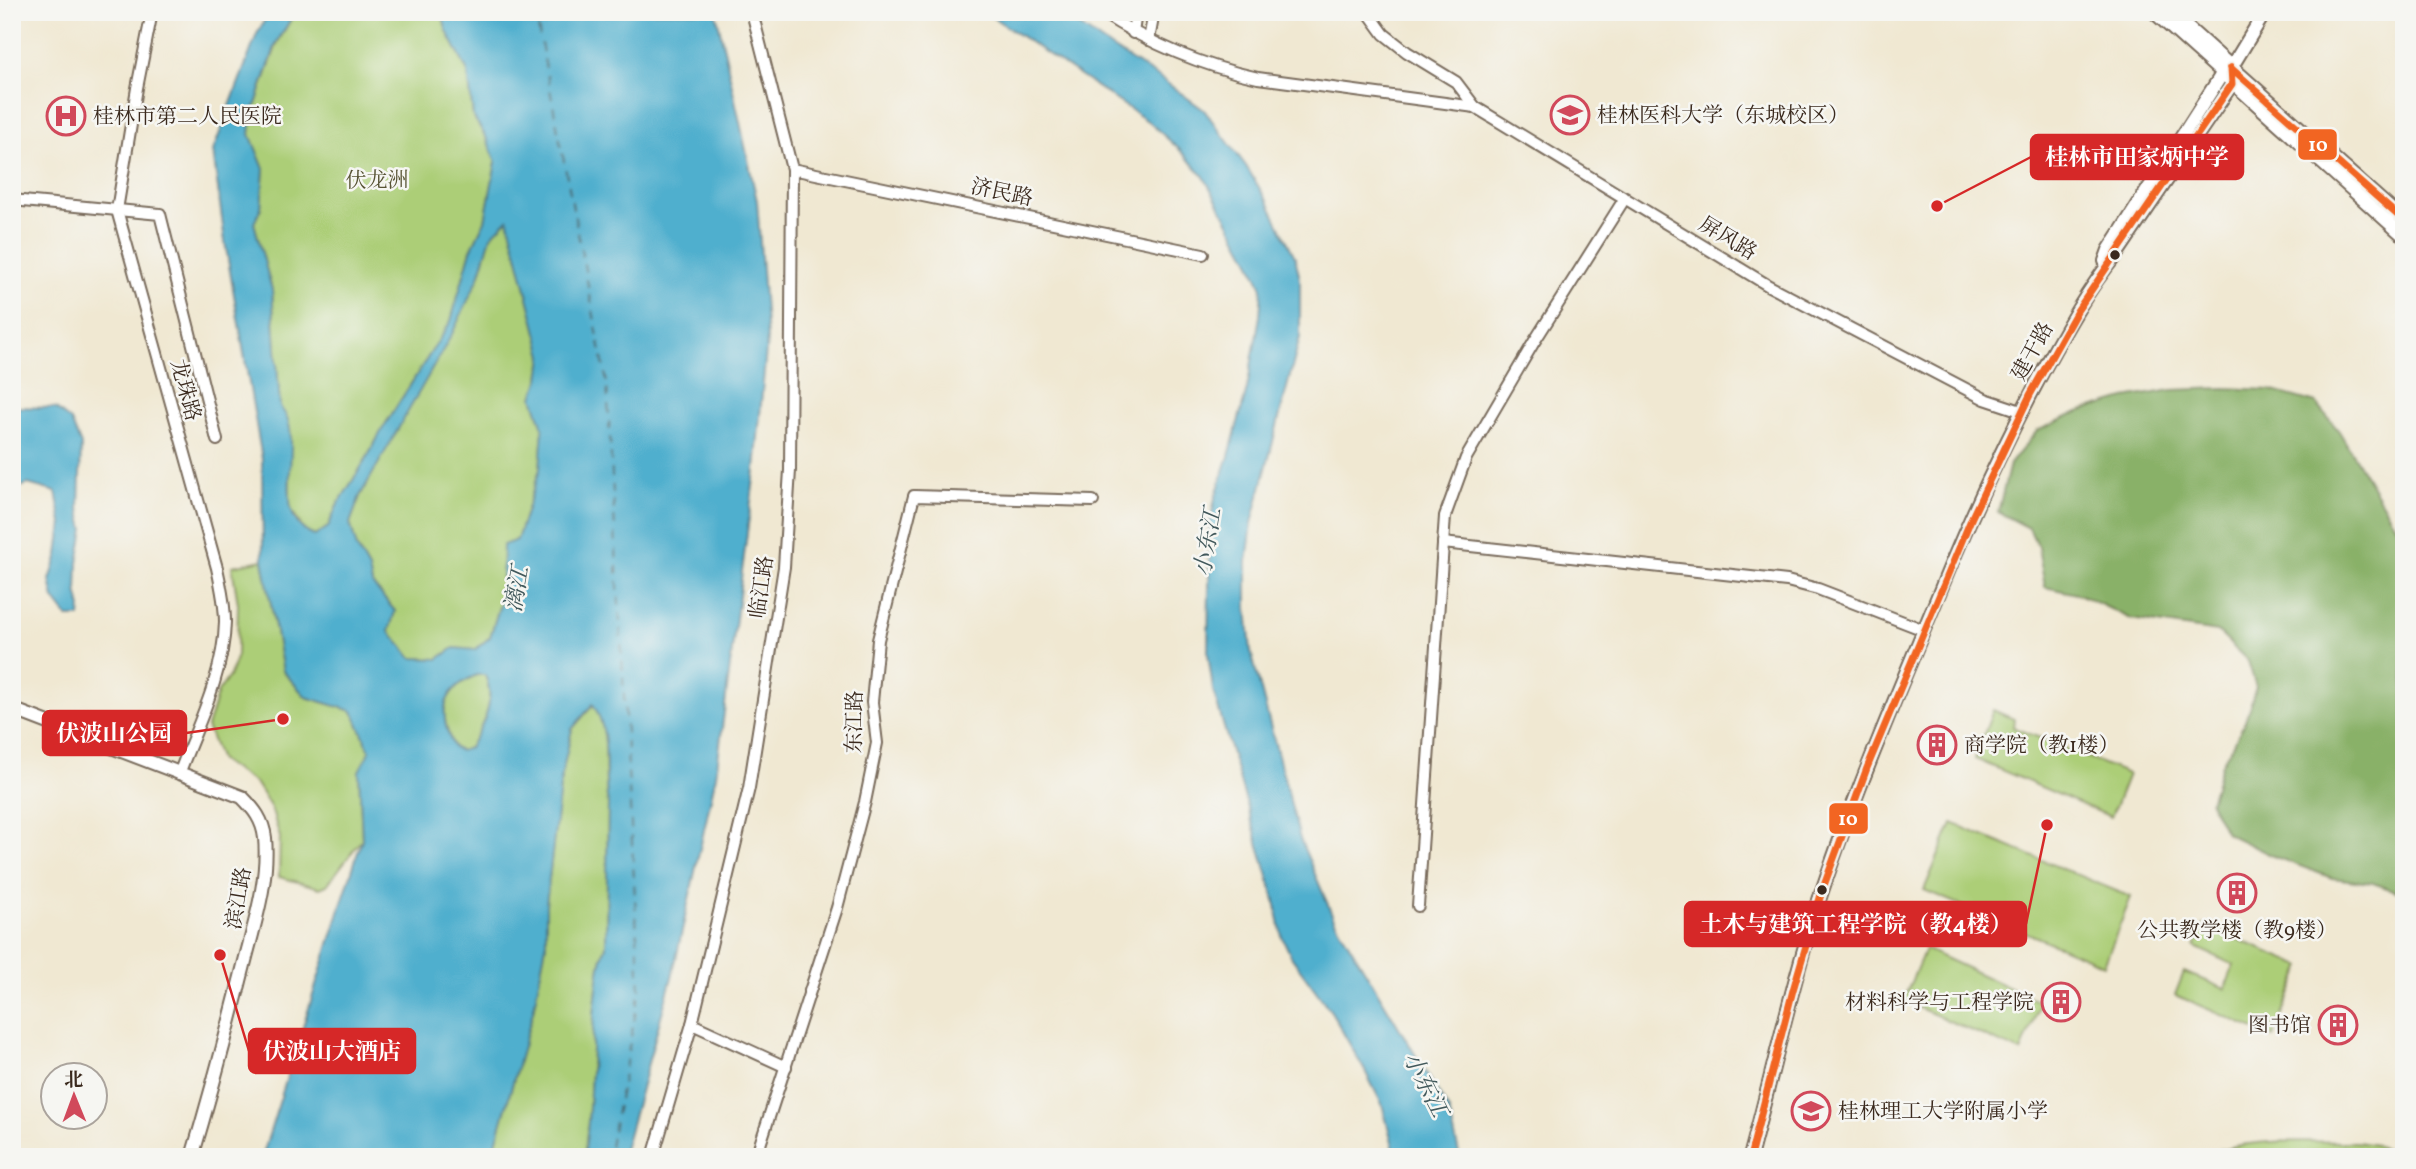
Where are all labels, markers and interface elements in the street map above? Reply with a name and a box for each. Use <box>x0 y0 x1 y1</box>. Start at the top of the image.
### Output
school or university icon: 桂林医科大学（东城校区） <box>1549 94 1591 136</box>
hospital icon: 桂林市第二人民医院 <box>45 95 87 137</box>
place label: 桂林医科大学（东城校区） <box>1597 102 1849 131</box>
place label: 桂林市第二人民医院 <box>93 103 282 132</box>
line badge: 10 <box>2297 128 2338 161</box>
text: 10 <box>2308 133 2328 159</box>
callout: 桂林市田家炳中学 <box>2031 135 2243 179</box>
text: 桂林市田家炳中学 <box>2045 143 2229 175</box>
park label: 伏龙洲 <box>346 167 409 196</box>
street label: 济民路 <box>968 173 1036 214</box>
street label: 屏风路 <box>1693 211 1762 268</box>
unlabelled marker <box>2108 248 2122 262</box>
street label: 建干路 <box>2005 317 2061 386</box>
street label: 龙珠路 <box>162 356 207 425</box>
water label: 小东江 <box>1188 503 1231 579</box>
street label: 临江路 <box>744 554 781 620</box>
water label: 漓江 <box>498 561 538 615</box>
street label: 东江路 <box>840 690 871 754</box>
callout: 伏波山公园 <box>43 711 186 755</box>
text: 伏波山公园 <box>57 719 172 751</box>
building icon: 商学院（教1楼） <box>1916 724 1958 766</box>
place label: 商学院（教1楼） <box>1964 732 2119 761</box>
line badge: 10 <box>1828 802 1869 835</box>
text: 10 <box>1838 807 1858 833</box>
street label: 滨江路 <box>220 865 259 932</box>
building icon: 公共教学楼（教9楼） <box>2216 872 2258 914</box>
unlabelled marker <box>1815 883 1829 897</box>
callout: 土木与建筑工程学院（教4楼） <box>1685 902 2026 946</box>
text: 土木与建筑工程学院（教4楼） <box>1700 910 2012 942</box>
place label: 公共教学楼（教9楼） <box>2137 917 2337 946</box>
building icon: 材料科学与工程学院 <box>2040 981 2082 1023</box>
place label: 材料科学与工程学院 <box>1845 989 2034 1018</box>
building icon: 图书馆 <box>2317 1004 2359 1046</box>
place label: 图书馆 <box>2248 1012 2311 1041</box>
callout: 伏波山大酒店 <box>249 1029 415 1073</box>
text: 伏波山大酒店 <box>263 1037 401 1069</box>
water label: 小东江 <box>1394 1047 1455 1126</box>
north arrow <box>38 1060 108 1130</box>
text: 北 <box>64 1068 83 1094</box>
school or university icon: 桂林理工大学附属小学 <box>1790 1090 1832 1132</box>
place label: 桂林理工大学附属小学 <box>1838 1098 2048 1127</box>

